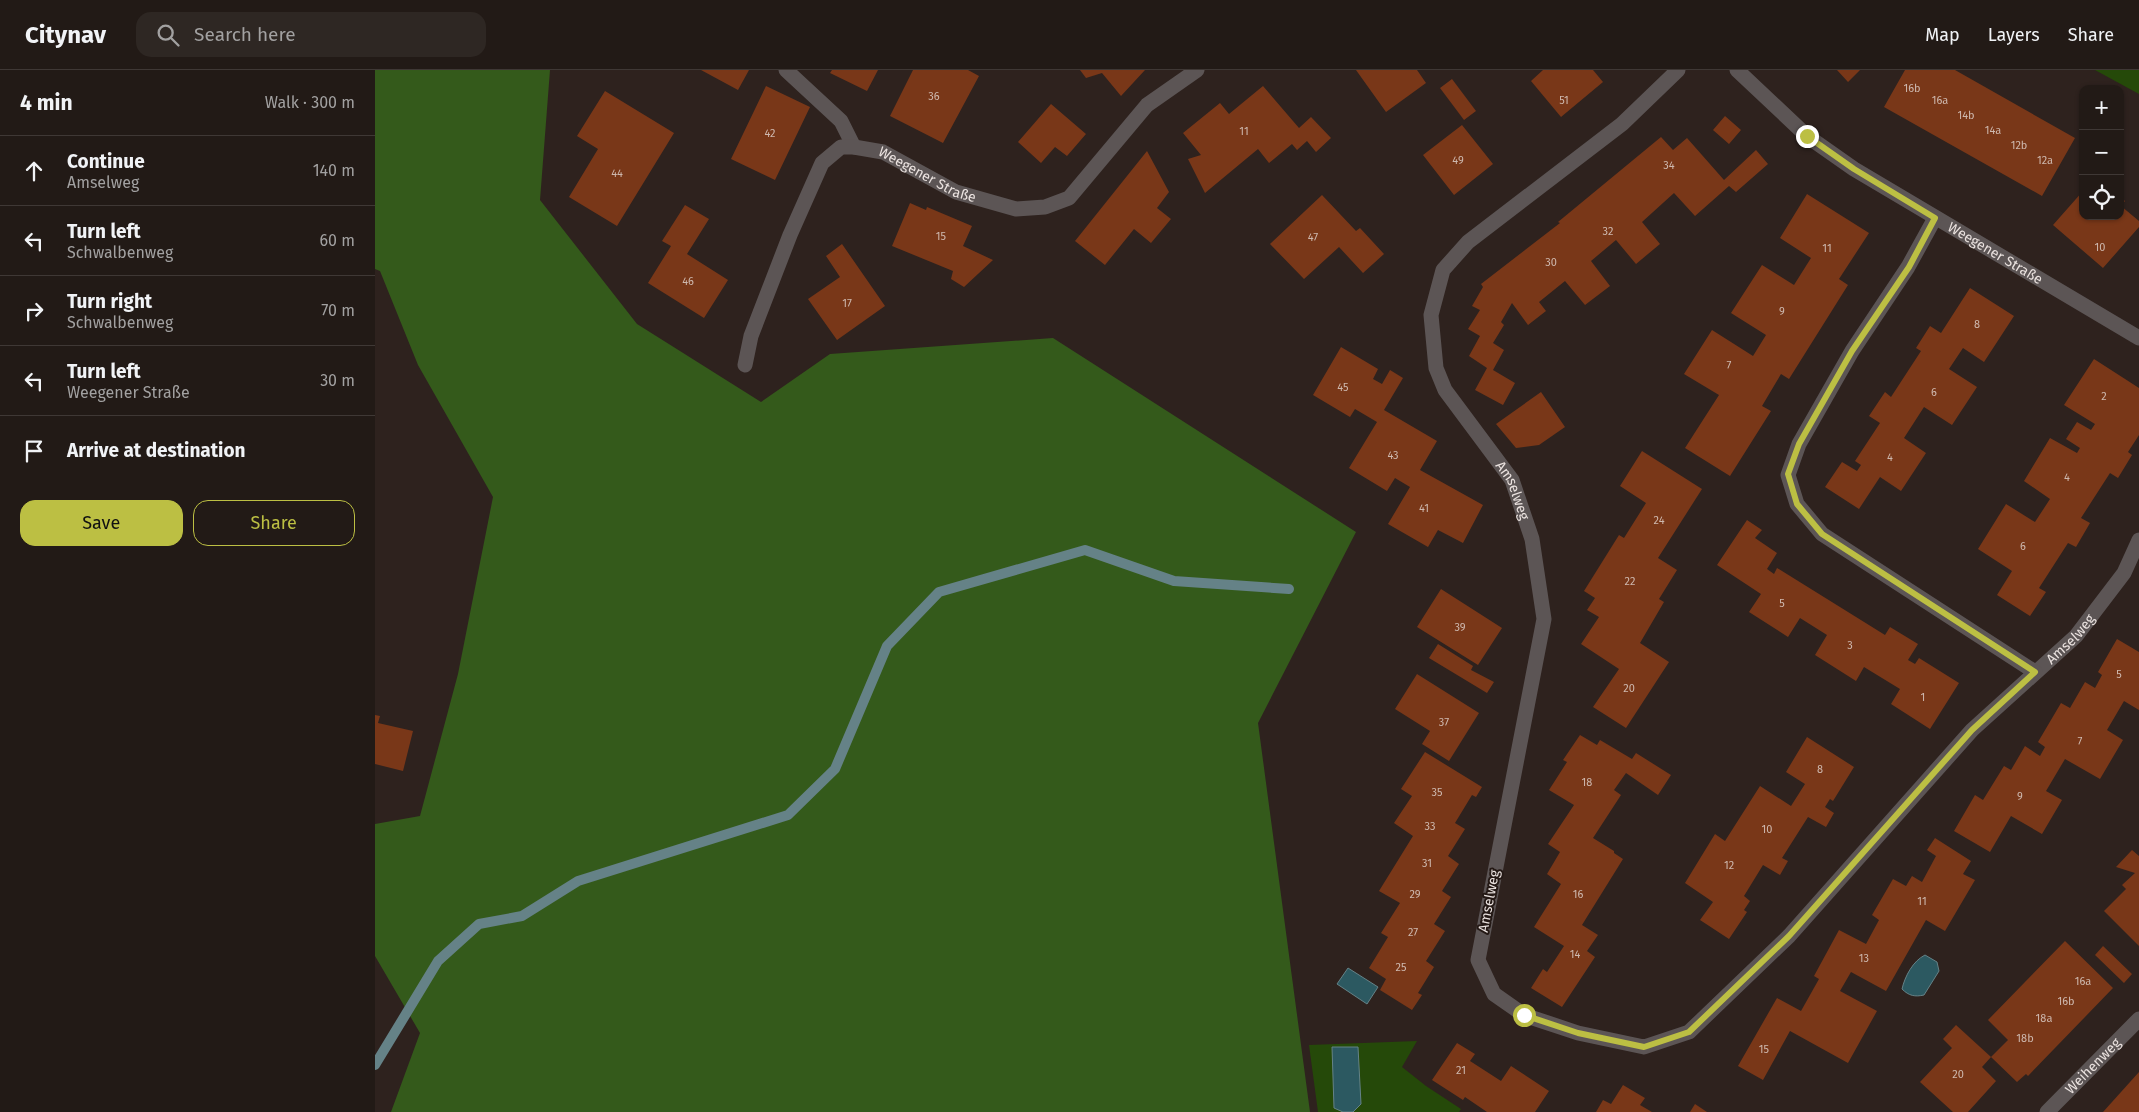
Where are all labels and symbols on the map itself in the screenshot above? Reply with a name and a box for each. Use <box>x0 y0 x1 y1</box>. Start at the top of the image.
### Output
house number: 16b <box>1903 82 1921 95</box>
house number: 36 <box>928 90 940 103</box>
house number: 51 <box>1559 94 1569 107</box>
house number: 16a <box>1932 94 1948 107</box>
house number: 14b <box>1957 109 1975 122</box>
house number: 14a <box>1985 124 2001 137</box>
house number: 11 <box>1239 125 1249 138</box>
route end <box>1796 125 1819 148</box>
house number: 42 <box>764 127 776 140</box>
house number: 12b <box>2011 139 2027 152</box>
street label: Weegener Straße <box>876 143 978 206</box>
house number: 49 <box>1452 154 1464 167</box>
house number: 12a <box>2037 154 2053 167</box>
house number: 34 <box>1663 159 1675 172</box>
house number: 44 <box>611 167 623 180</box>
street label: Weegener Straße <box>1945 218 2046 288</box>
house number: 32 <box>1603 225 1613 238</box>
house number: 15 <box>936 230 947 243</box>
house number: 47 <box>1308 231 1318 244</box>
house number: 10 <box>2095 241 2105 254</box>
house number: 11 <box>1822 242 1832 255</box>
house number: 30 <box>1545 256 1557 269</box>
house number: 46 <box>682 275 694 288</box>
house number: 17 <box>842 297 852 310</box>
house number: 9 <box>1779 305 1785 318</box>
house number: 8 <box>1974 318 1980 331</box>
house number: 7 <box>1727 359 1732 372</box>
house number: 45 <box>1337 381 1349 394</box>
house number: 6 <box>1931 386 1937 399</box>
house number: 2 <box>2101 390 2107 403</box>
house number: 43 <box>1387 449 1399 462</box>
house number: 4 <box>1887 451 1893 464</box>
street label: Amselweg <box>1492 457 1534 523</box>
house number: 4 <box>2064 471 2070 484</box>
house number: 41 <box>1419 502 1429 515</box>
house number: 24 <box>1654 514 1665 527</box>
house number: 6 <box>2020 540 2026 553</box>
house number: 22 <box>1625 575 1635 588</box>
house number: 5 <box>1779 597 1785 610</box>
street label: Amselweg <box>2042 610 2099 668</box>
house number: 39 <box>1454 621 1466 634</box>
house number: 3 <box>1847 639 1853 652</box>
house number: 5 <box>2116 668 2122 681</box>
house number: 20 <box>1623 682 1635 695</box>
house number: 1 <box>1921 691 1925 704</box>
house number: 37 <box>1439 716 1449 729</box>
house number: 7 <box>2078 735 2083 748</box>
house number: 8 <box>1817 763 1823 776</box>
house number: 18 <box>1582 776 1592 789</box>
house number: 35 <box>1432 786 1443 799</box>
house number: 9 <box>2017 790 2023 803</box>
house number: 33 <box>1425 820 1435 833</box>
house number: 10 <box>1762 823 1772 836</box>
house number: 31 <box>1422 857 1432 870</box>
house number: 12 <box>1724 859 1734 872</box>
street label: Amselweg <box>1475 868 1504 934</box>
house number: 29 <box>1409 888 1421 901</box>
house number: 16 <box>1573 888 1583 901</box>
house number: 11 <box>1917 895 1927 908</box>
house number: 27 <box>1408 926 1418 939</box>
house number: 14 <box>1570 948 1580 961</box>
house number: 13 <box>1859 952 1869 965</box>
house number: 25 <box>1396 961 1407 974</box>
house number: 16a <box>2075 975 2091 988</box>
house number: 16b <box>2057 995 2075 1008</box>
route start <box>1513 1004 1536 1027</box>
house number: 18a <box>2036 1012 2052 1025</box>
house number: 18b <box>2016 1032 2034 1045</box>
street label: Weihenweg <box>2061 1034 2125 1097</box>
house number: 15 <box>1759 1043 1770 1056</box>
house number: 21 <box>1456 1064 1466 1077</box>
house number: 20 <box>1952 1068 1964 1081</box>

